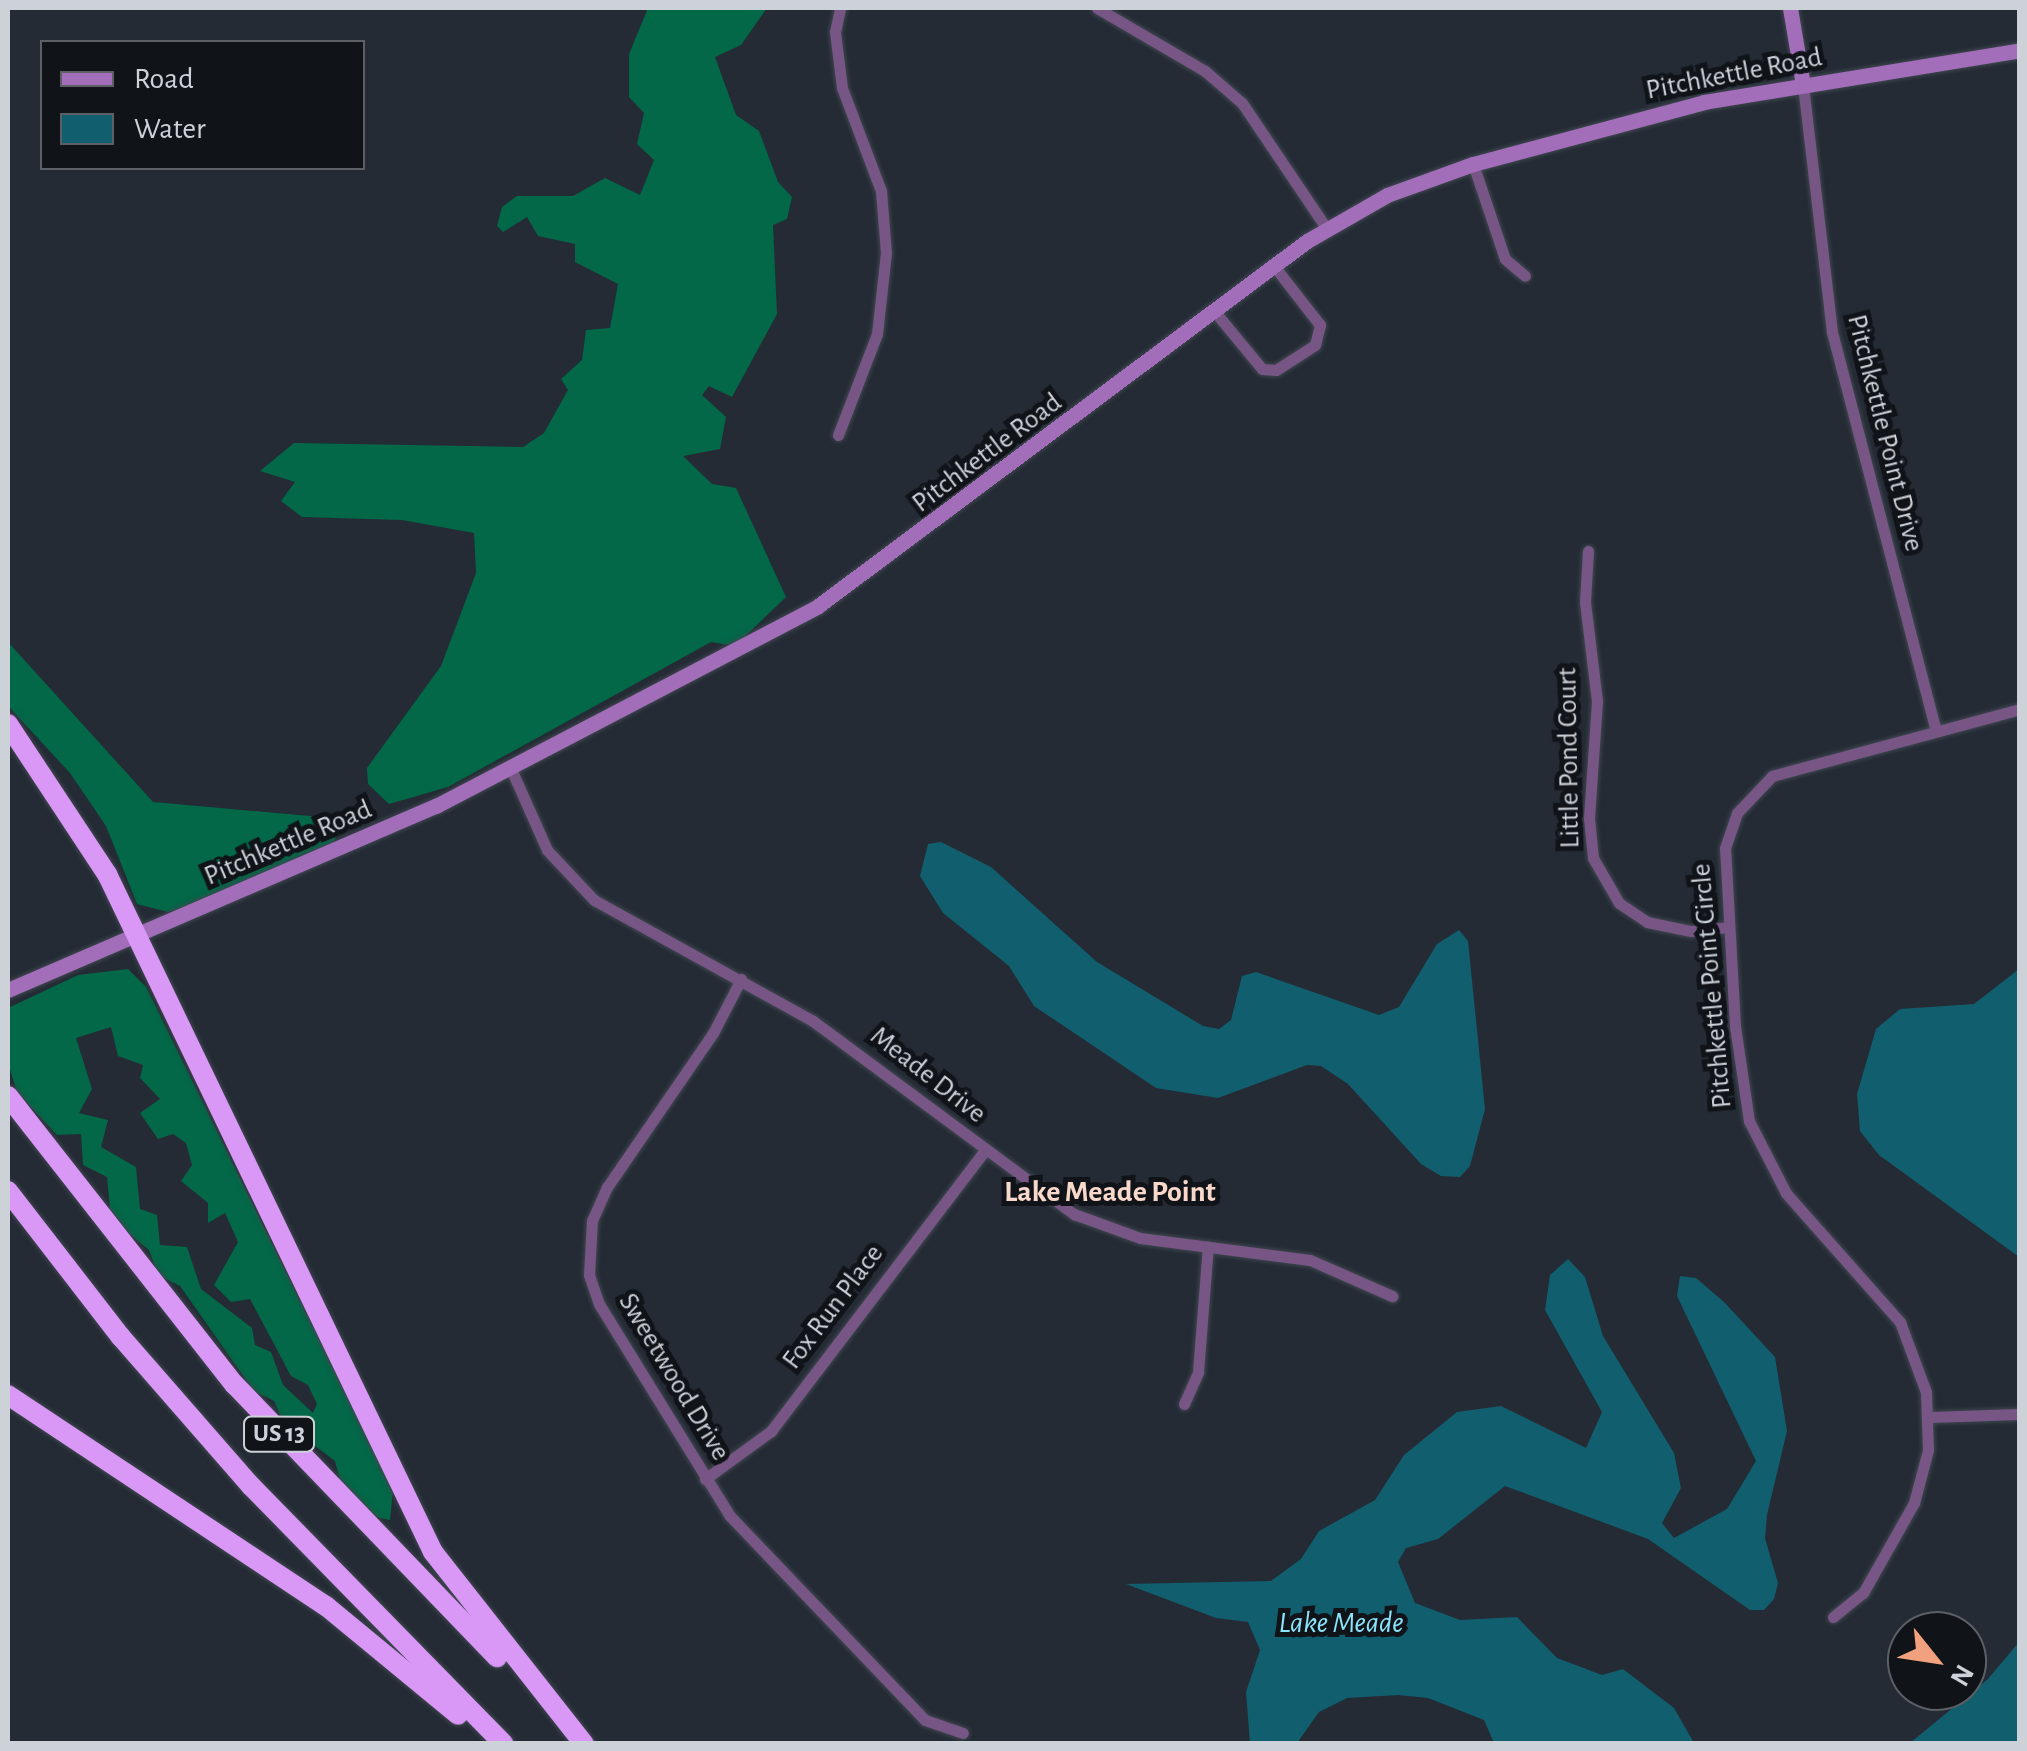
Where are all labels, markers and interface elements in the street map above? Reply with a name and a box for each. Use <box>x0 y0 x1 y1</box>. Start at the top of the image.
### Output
legend <box>40 40 365 170</box>
street label: Pitchkettle Road <box>1643 40 1825 108</box>
text: Road <box>134 64 194 94</box>
text: Water <box>134 114 206 144</box>
street label: Pitchkettle Point Drive <box>1839 311 1931 555</box>
street label: Pitchkettle Road <box>906 386 1068 520</box>
street label: Little Pond Court <box>1551 667 1587 849</box>
street label: Pitchkettle Road <box>199 793 377 893</box>
street label: Pitchkettle Point Circle <box>1685 862 1739 1110</box>
street label: Meade Drive <box>863 1019 993 1131</box>
district label: Lake Meade Point <box>1004 1174 1216 1210</box>
street label: Fox Run Place <box>775 1238 891 1376</box>
street label: Sweetwood Drive <box>611 1287 737 1467</box>
road number: US 13 <box>242 1414 316 1454</box>
water label: Lake Meade <box>1278 1605 1404 1641</box>
north arrow <box>1887 1611 1987 1711</box>
text: N <box>1944 1660 1978 1690</box>

